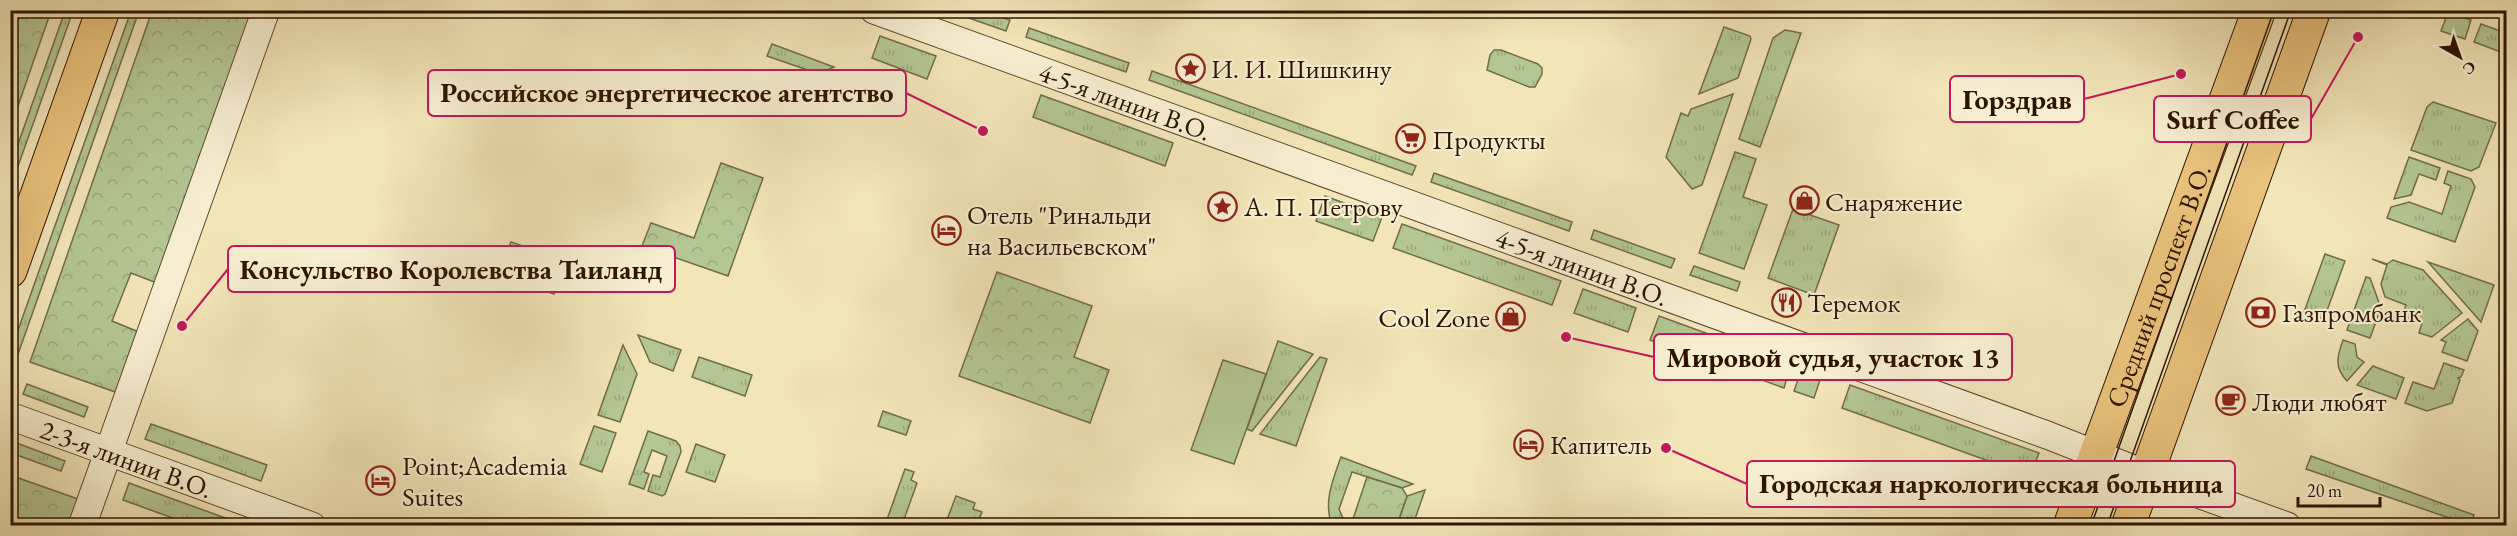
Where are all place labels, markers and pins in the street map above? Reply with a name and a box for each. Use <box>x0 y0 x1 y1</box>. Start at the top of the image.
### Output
place label: И. И. Шишкину <box>1211 51 1392 86</box>
place icon: И. И. Шишкину <box>1174 52 1206 84</box>
callout: Российское энергетическое агентство <box>428 70 906 116</box>
callout: Горздрав <box>1950 76 2084 122</box>
callout: Surf Coffee <box>2154 96 2311 142</box>
place label: Продукты <box>1432 122 1546 157</box>
supermarket icon: Продукты <box>1395 123 1427 155</box>
place label: Снаряжение <box>1825 184 1962 219</box>
shop icon: Снаряжение <box>1788 185 1820 217</box>
place label: А. П. Петрову <box>1243 189 1403 224</box>
place icon: А. П. Петрову <box>1207 190 1239 222</box>
place label: Отель "Ринальди на Васильевском" <box>967 197 1156 263</box>
hotel icon: Отель "Ринальди на Васильевском" <box>930 214 962 246</box>
callout: Консульство Королевства Таиланд <box>228 246 675 292</box>
place label: Теремок <box>1807 285 1901 320</box>
restaurant icon: Теремок <box>1770 286 1802 318</box>
place label: Газпромбанк <box>2282 295 2421 330</box>
bank icon: Газпромбанк <box>2245 296 2277 328</box>
place label: Cool Zone <box>1378 300 1490 335</box>
shop icon: Cool Zone <box>1495 301 1527 333</box>
callout: Мировой судья, участок 13 <box>1654 334 2012 380</box>
place label: Люди любят <box>2252 384 2387 419</box>
cafe icon: Люди любят <box>2215 385 2247 417</box>
place label: Капитель <box>1550 427 1652 462</box>
hotel icon: Капитель <box>1513 428 1545 460</box>
place label: Point;Academia Suites <box>402 448 567 514</box>
callout: Городская наркологическая больница <box>1747 461 2235 507</box>
hotel icon: Point;Academia Suites <box>365 465 397 497</box>

